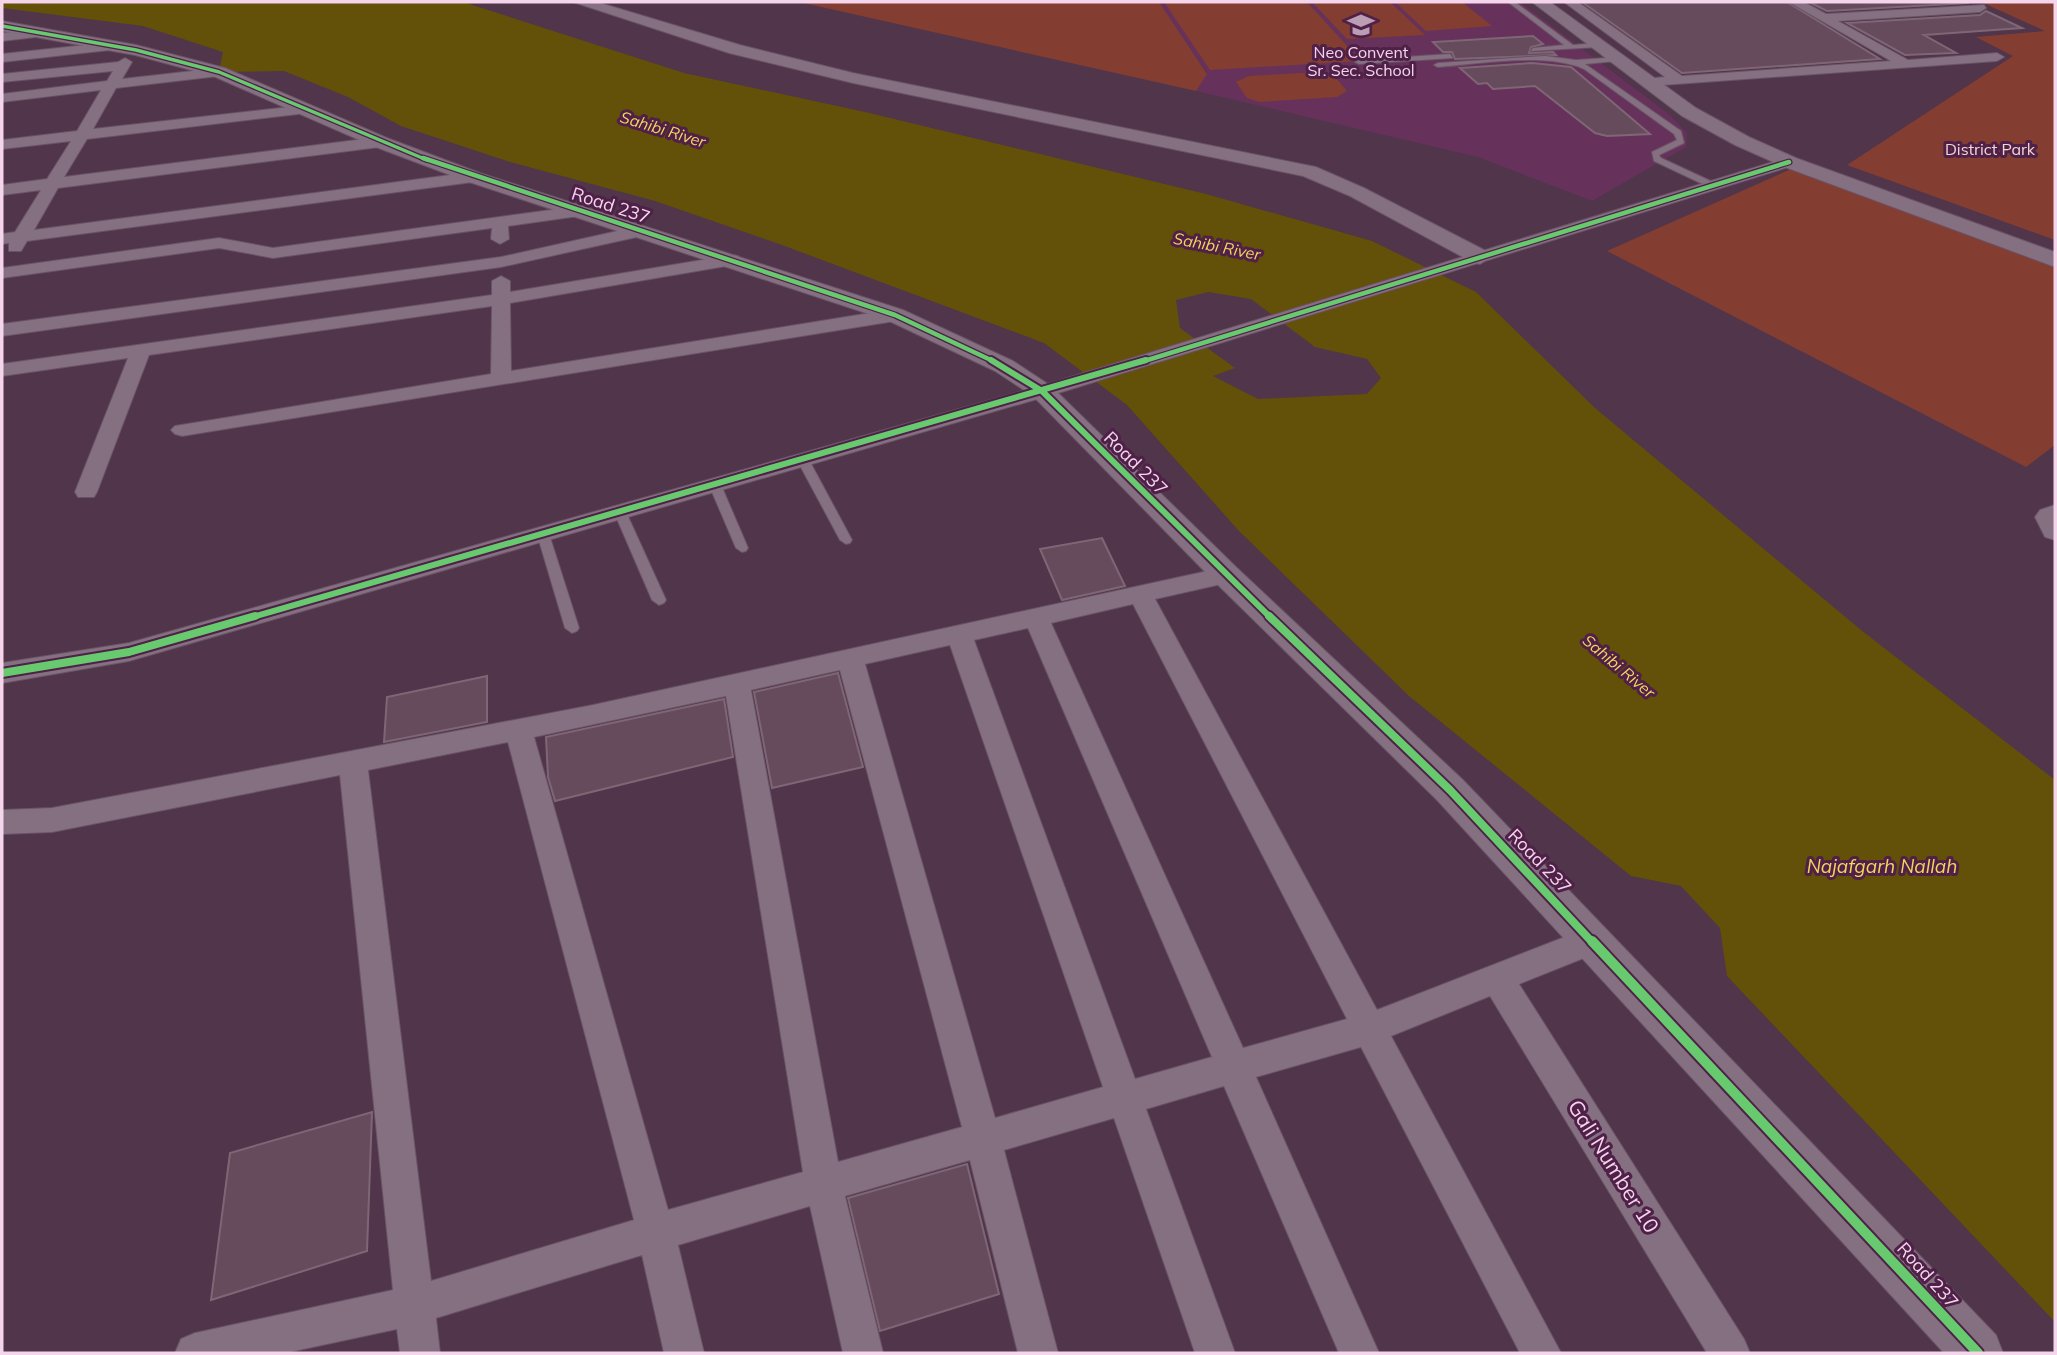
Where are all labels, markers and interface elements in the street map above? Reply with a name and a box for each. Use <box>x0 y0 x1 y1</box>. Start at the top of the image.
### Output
school or university icon: Neo Convent Sr. Sec. School <box>1346 10 1376 40</box>
place label: Neo Convent Sr. Sec. School <box>1307 42 1415 80</box>
water label: Sahibi River <box>618 107 709 152</box>
park label: District Park <box>1945 139 2036 159</box>
street label: Road 237 <box>569 182 653 228</box>
water label: Sahibi River <box>1172 228 1263 264</box>
street label: Road 237 <box>1099 426 1173 500</box>
water label: Sahibi River <box>1579 630 1660 703</box>
street label: Road 237 <box>1504 824 1576 898</box>
water label: Najafgarh Nallah <box>1807 854 1957 878</box>
street label: Gali Number 10 <box>1563 1095 1665 1237</box>
street label: Road 237 <box>1892 1237 1964 1313</box>

